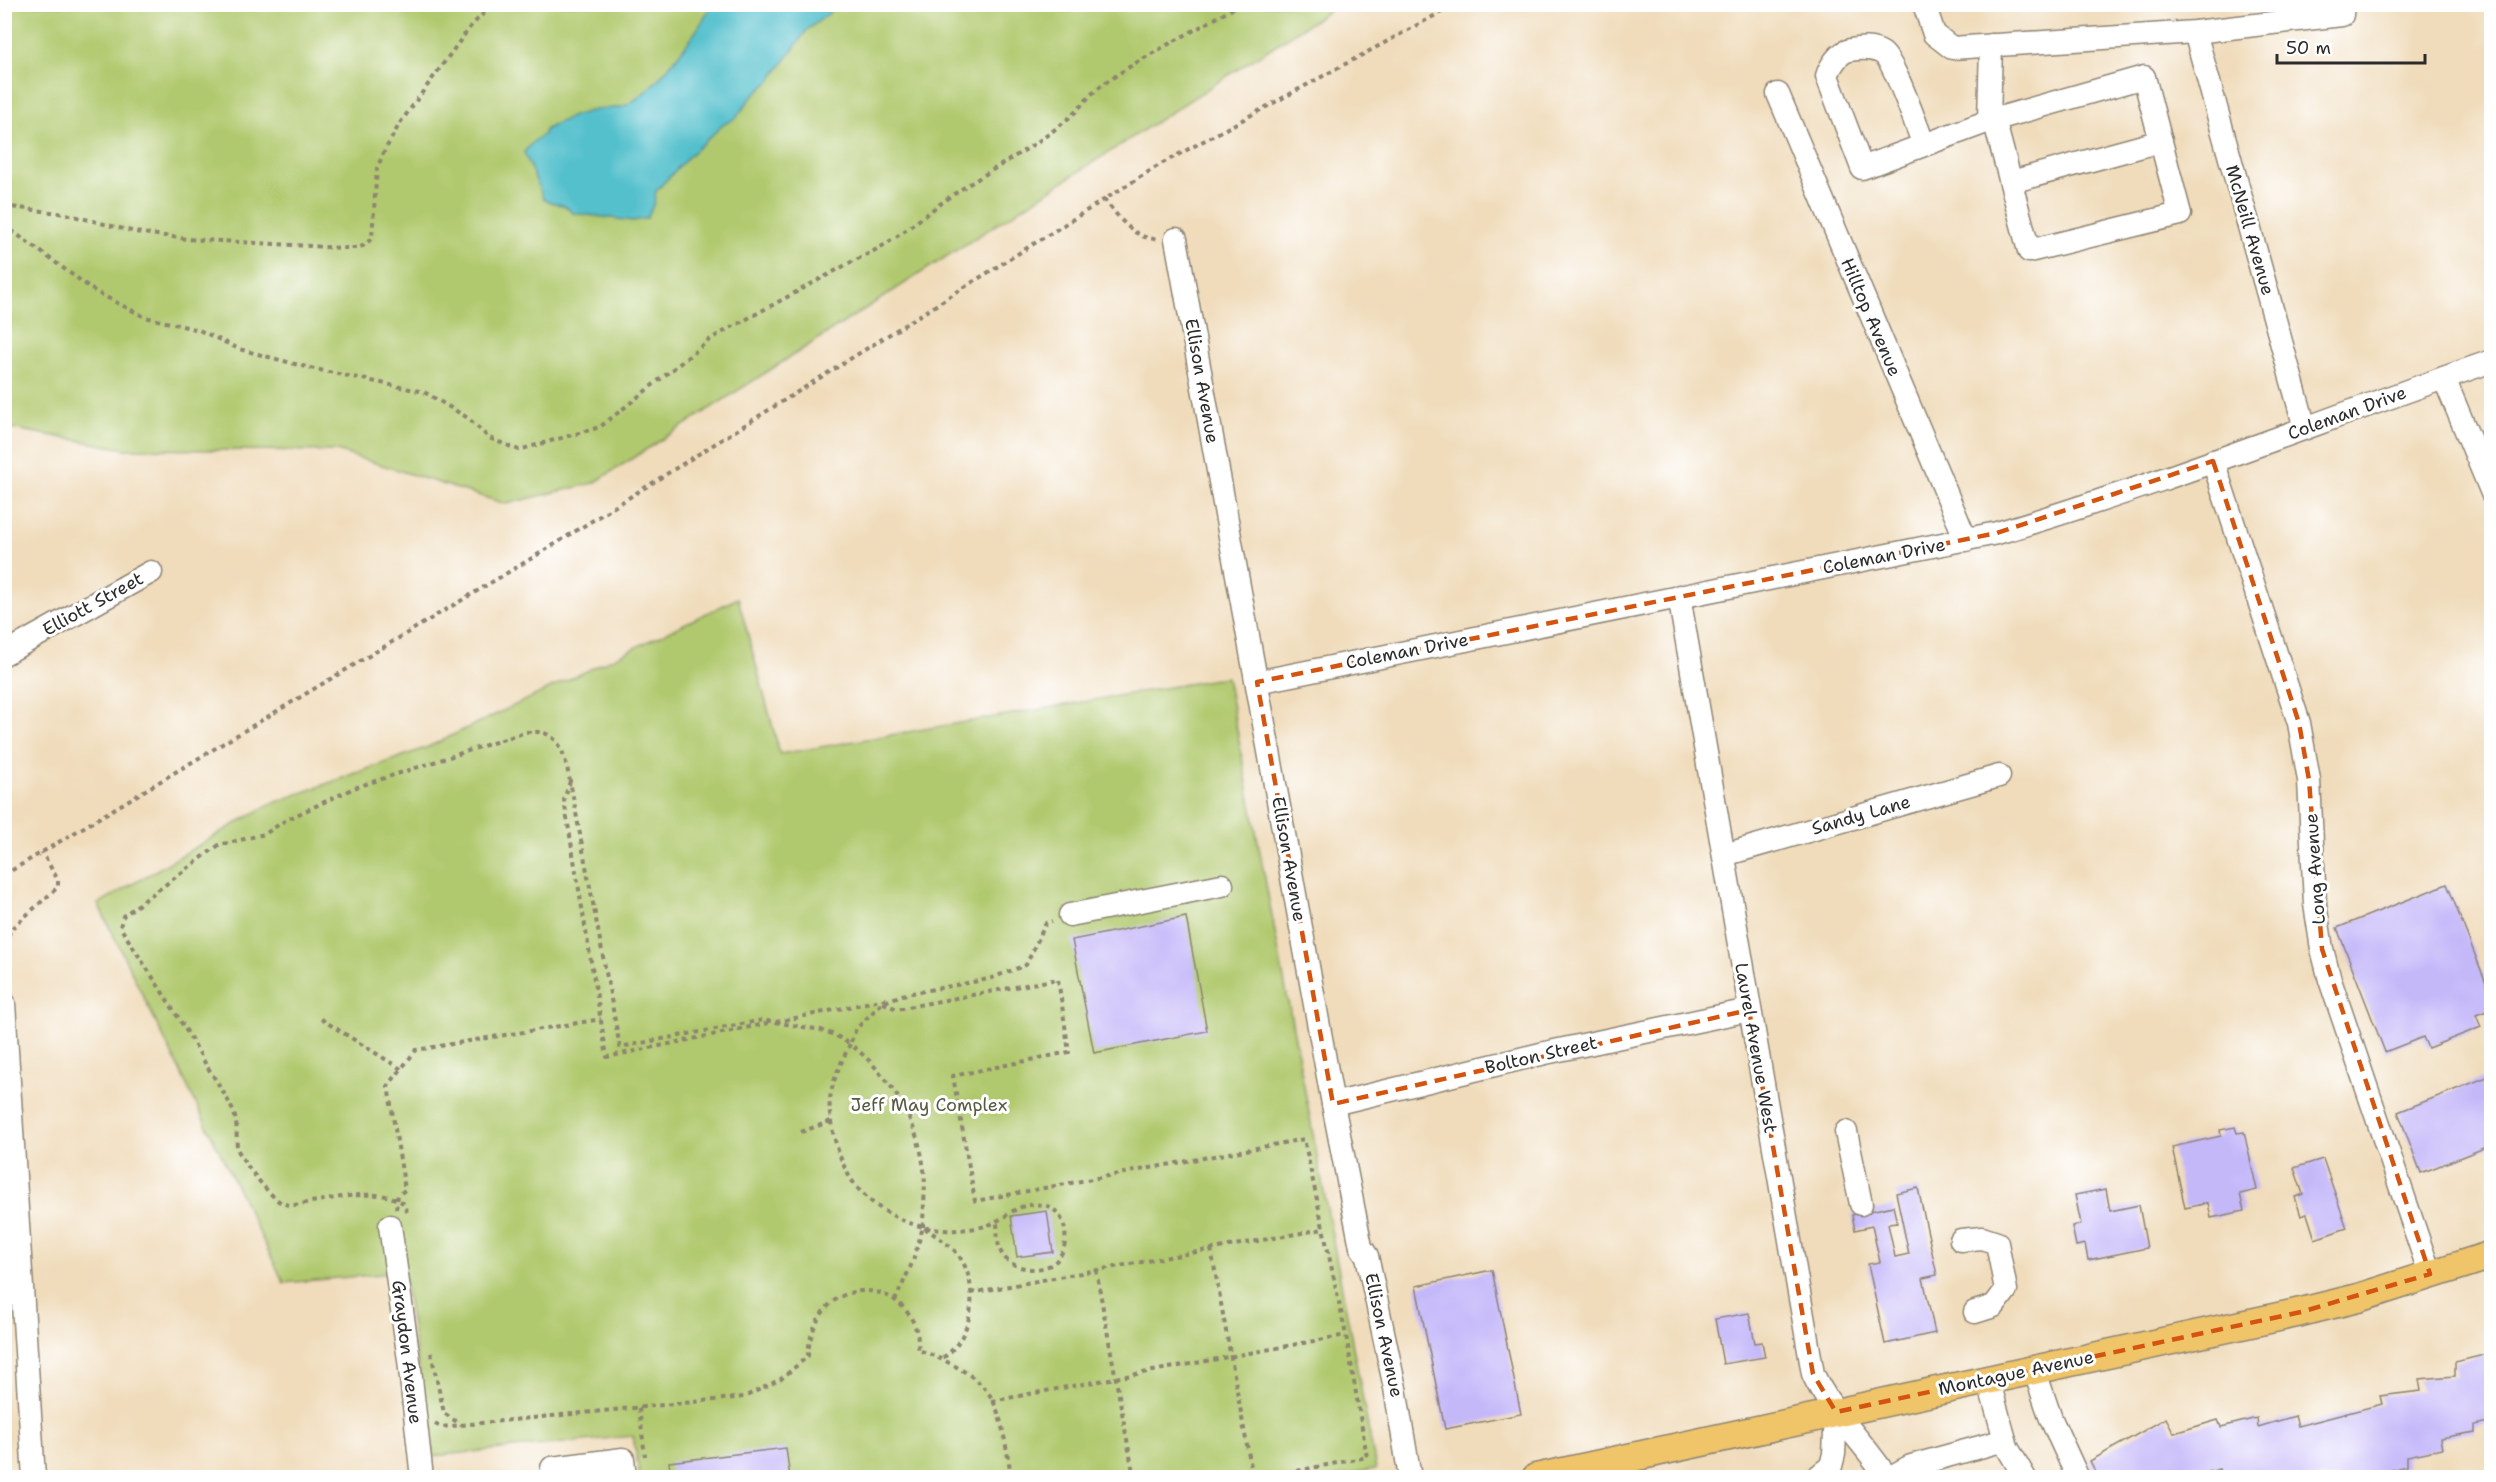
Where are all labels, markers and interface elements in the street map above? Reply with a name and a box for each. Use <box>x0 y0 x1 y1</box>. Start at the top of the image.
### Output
scale bar <box>2277 27 2426 65</box>
text: 50 m <box>2286 36 2331 60</box>
street label: McNeill Avenue <box>2220 162 2280 298</box>
street label: Hilltop Avenue <box>1835 254 1907 380</box>
street label: Ellison Avenue <box>1179 317 1225 445</box>
street label: Coleman Drive <box>2284 380 2410 446</box>
street label: Coleman Drive <box>1820 532 1948 580</box>
street label: Elliott Street <box>38 566 148 642</box>
street label: Coleman Drive <box>1343 627 1471 675</box>
street label: Sandy Lane <box>1809 789 1913 841</box>
street label: Ellison Avenue <box>1266 795 1312 923</box>
street label: Long Avenue <box>2299 812 2331 926</box>
street label: Laurel Avenue West <box>1729 961 1783 1135</box>
street label: Bolton Street <box>1482 1030 1600 1080</box>
park label: Jeff May Complex <box>851 1093 1007 1117</box>
street label: Ellison Avenue <box>1359 1271 1409 1399</box>
street label: Graydon Avenue <box>386 1279 428 1425</box>
street label: Montague Avenue <box>1936 1345 2096 1401</box>

